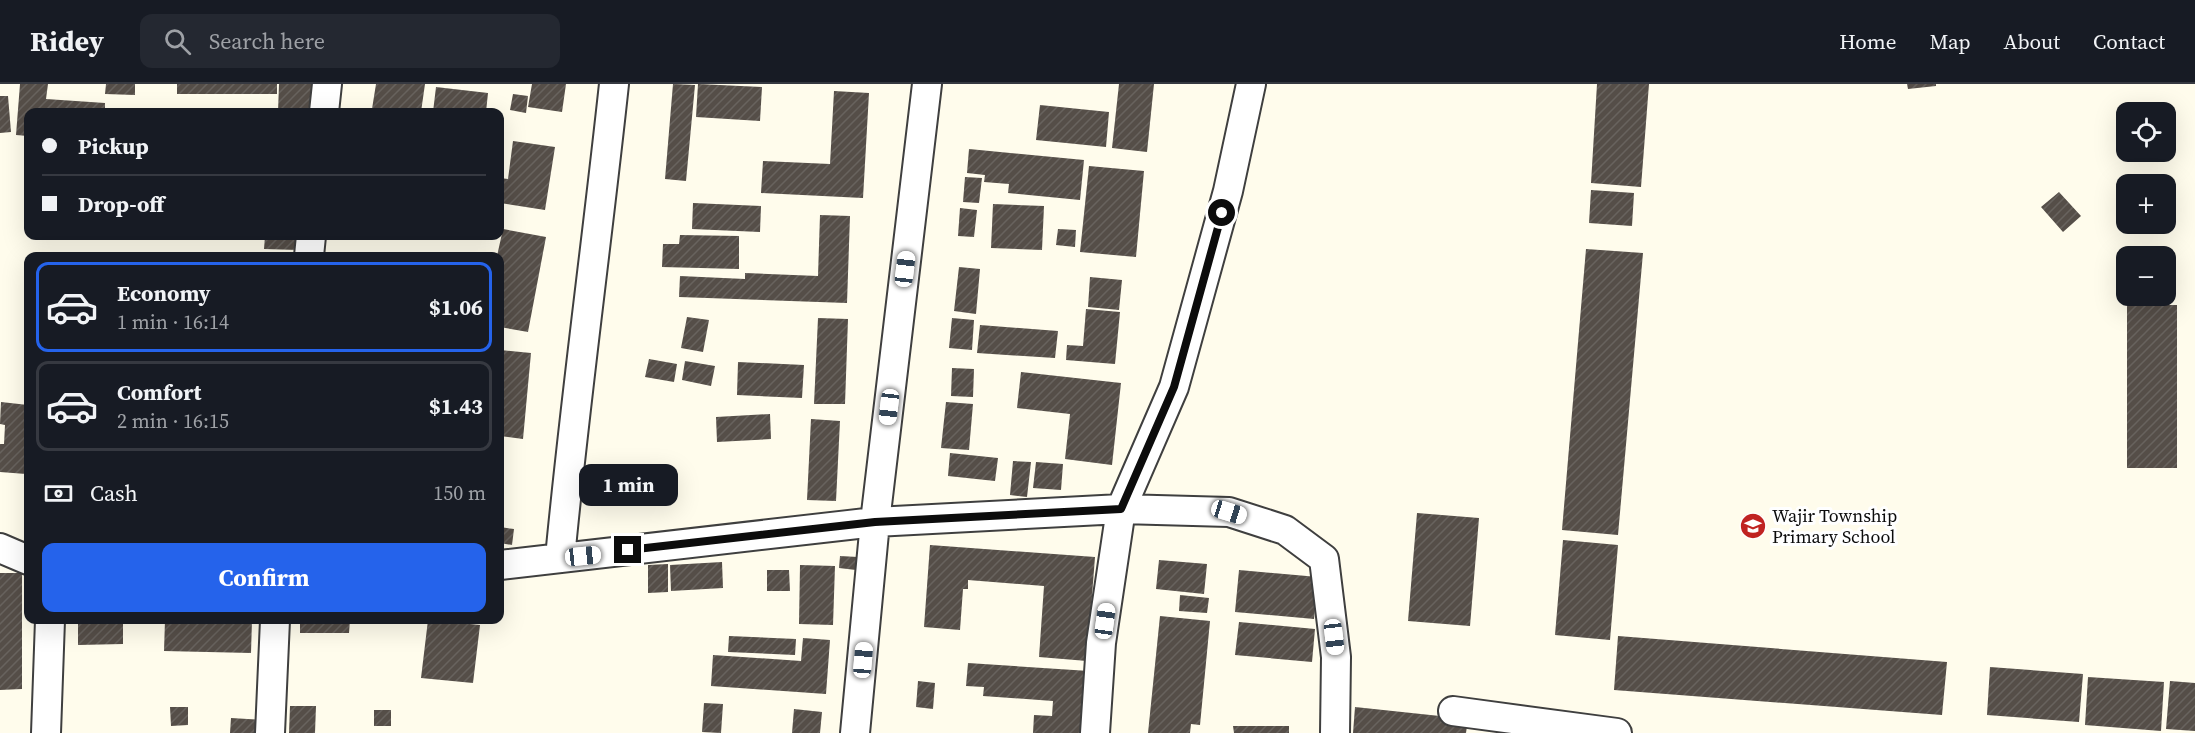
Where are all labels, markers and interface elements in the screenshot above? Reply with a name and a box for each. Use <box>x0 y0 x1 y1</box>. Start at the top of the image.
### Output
search box <box>140 14 560 68</box>
text: Ridey <box>30 22 104 60</box>
icon: search <box>161 25 194 58</box>
text: Search here <box>209 26 325 56</box>
text: Home <box>1839 27 1897 56</box>
text: Map <box>1930 27 1971 56</box>
text: About <box>2004 27 2060 56</box>
text: Contact <box>2093 27 2165 56</box>
map controls <box>2116 102 2176 306</box>
button: locate <box>2116 102 2176 162</box>
text: Pickup <box>78 131 149 161</box>
button: + <box>2116 174 2176 234</box>
text: Drop-off <box>78 189 164 219</box>
route start <box>1208 199 1235 226</box>
button: − <box>2116 246 2176 306</box>
car <box>894 250 916 288</box>
text: Economy <box>117 278 211 308</box>
icon: car <box>45 280 99 334</box>
text: $1.06 <box>429 292 483 322</box>
text: 1 min · 16:14 <box>117 308 229 336</box>
text: Comfort <box>117 377 201 407</box>
icon: car <box>45 379 99 433</box>
car <box>878 388 900 426</box>
text: $1.43 <box>429 391 483 421</box>
text: 2 min · 16:15 <box>117 407 229 435</box>
callout: 1 min <box>578 463 678 505</box>
text: 1 min <box>603 471 654 499</box>
icon: cash <box>42 477 75 510</box>
text: Cash <box>90 478 138 508</box>
text: 150 m <box>433 479 486 507</box>
car <box>1209 498 1249 526</box>
place label: Wajir Township Primary School <box>1772 503 1897 549</box>
school or university icon: Wajir Township Primary School <box>1738 511 1768 541</box>
route end <box>614 536 641 563</box>
button: Confirm <box>42 543 486 612</box>
car <box>564 545 602 567</box>
car <box>1094 602 1116 640</box>
car <box>1323 618 1345 656</box>
car <box>852 641 874 679</box>

